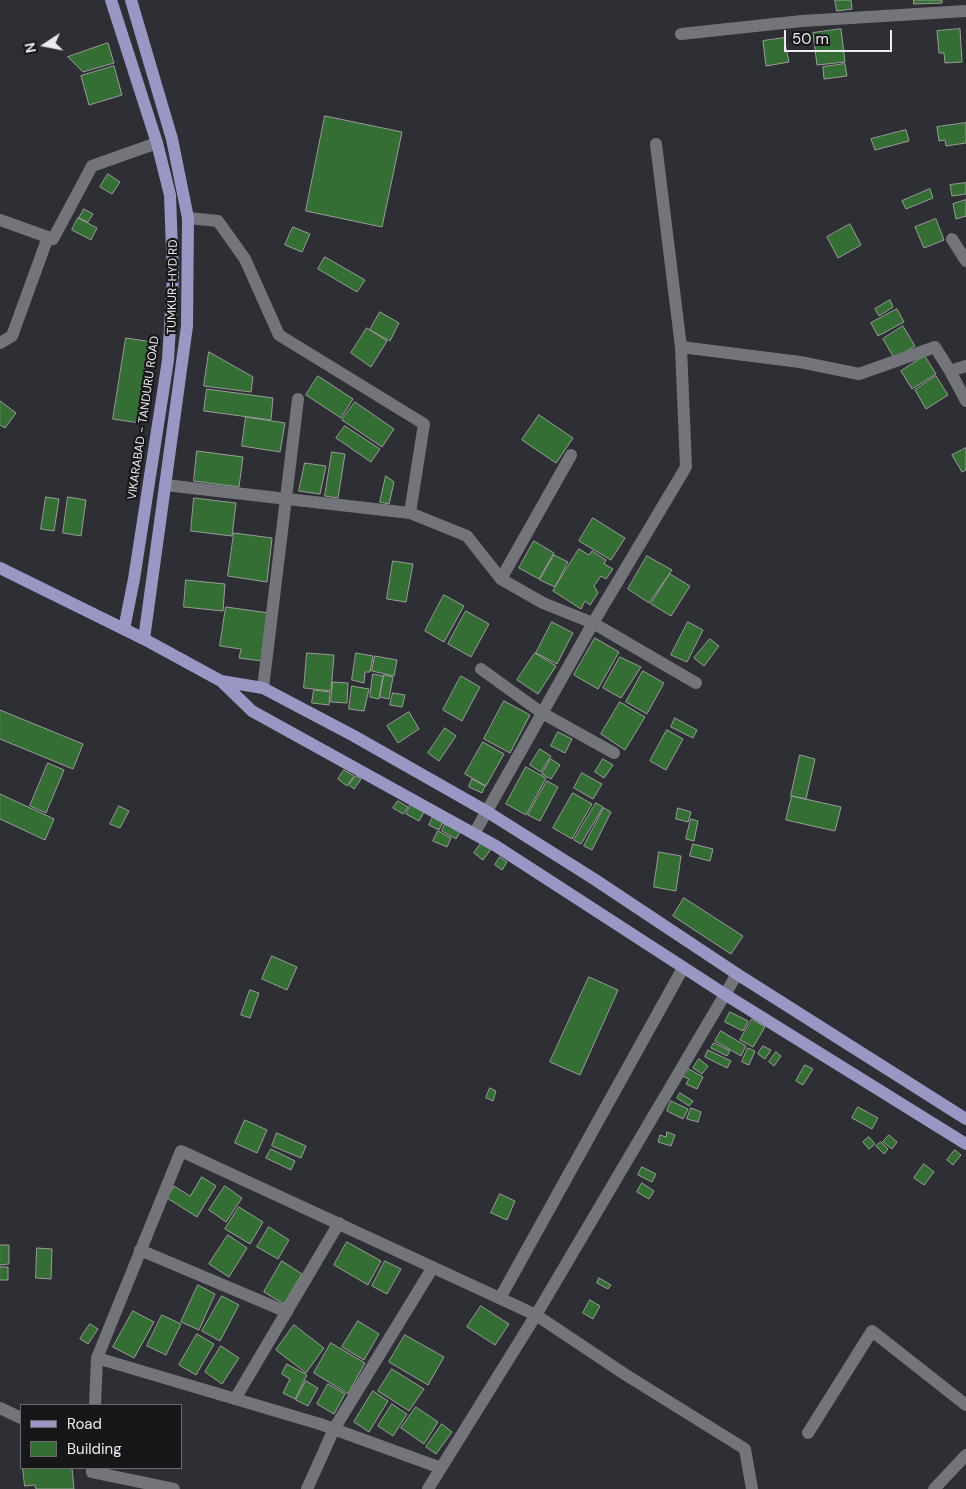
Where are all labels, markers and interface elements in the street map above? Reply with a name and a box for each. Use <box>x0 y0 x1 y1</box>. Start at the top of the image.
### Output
north arrow <box>20 20 70 70</box>
scale bar <box>786 20 894 52</box>
text: 50 m <box>792 29 829 49</box>
text: N <box>20 41 40 55</box>
street label: TUMKUR-HYD RD <box>165 239 181 335</box>
street label: VIKARABAD - TANDURU ROAD <box>125 335 163 501</box>
legend <box>20 1404 182 1469</box>
text: Road <box>67 1414 102 1434</box>
text: Building <box>67 1439 122 1459</box>

